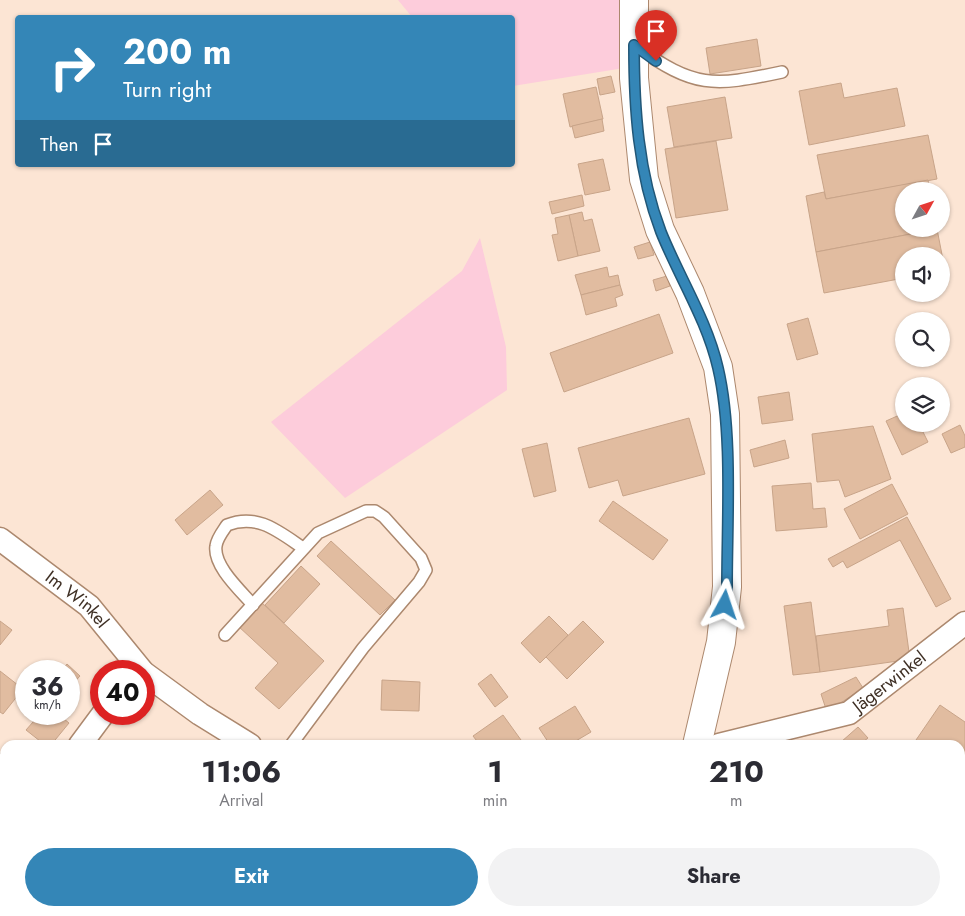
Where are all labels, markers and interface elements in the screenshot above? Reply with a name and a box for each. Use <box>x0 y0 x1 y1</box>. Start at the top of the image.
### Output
pin <box>635 10 677 61</box>
icon: arrive <box>642 17 670 45</box>
text: 200 m <box>123 27 232 77</box>
icon: right <box>40 35 105 100</box>
text: Turn right <box>123 73 211 105</box>
icon: arrive <box>89 130 117 158</box>
text: Then <box>40 131 79 158</box>
north arrow <box>895 182 950 238</box>
map controls <box>895 182 950 432</box>
button: sound <box>895 247 950 302</box>
button: search <box>895 312 950 367</box>
button: layers <box>895 377 950 432</box>
street label: Im Winkel <box>40 564 115 634</box>
position arrow <box>698 578 750 630</box>
street label: Jägerwinkel <box>846 645 932 720</box>
speed limit sign: 40 <box>90 660 155 725</box>
text: 36 <box>31 668 64 704</box>
text: km/h <box>34 696 61 714</box>
text: 11:06 <box>201 750 281 793</box>
text: 1 <box>488 750 503 793</box>
text: 210 <box>709 750 764 793</box>
text: Arrival <box>219 789 263 812</box>
text: min <box>483 789 508 812</box>
text: m <box>730 789 743 812</box>
button: Exit <box>25 848 478 906</box>
button: Share <box>488 848 940 906</box>

